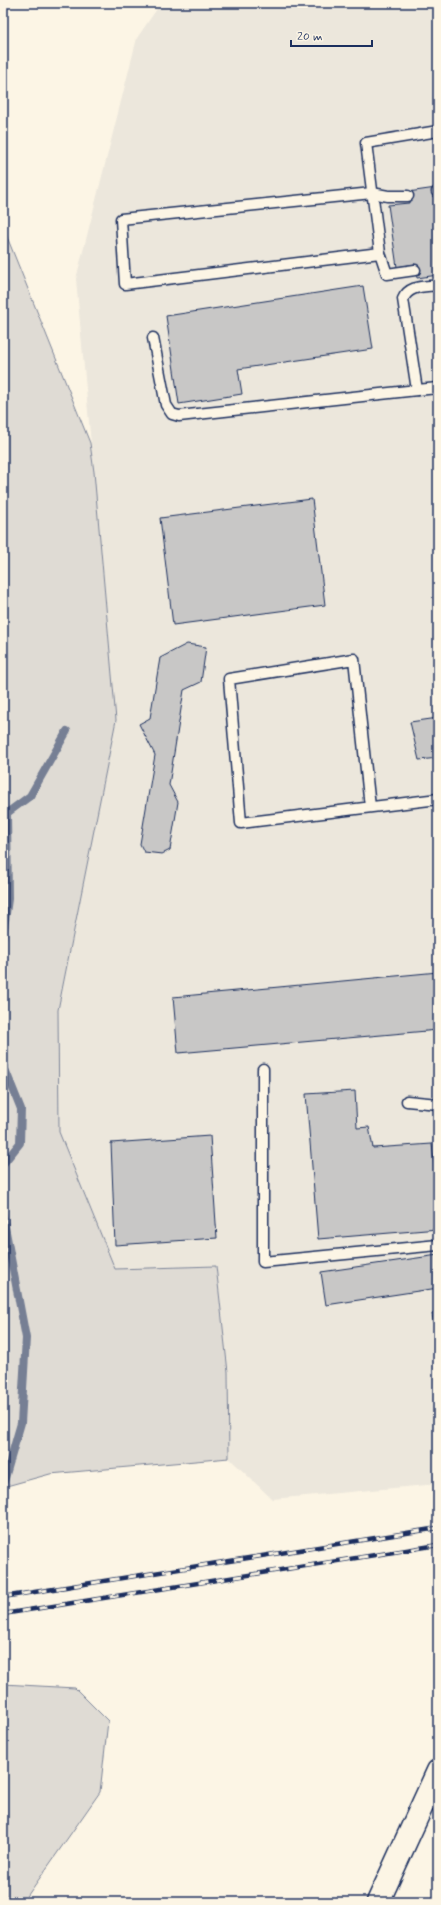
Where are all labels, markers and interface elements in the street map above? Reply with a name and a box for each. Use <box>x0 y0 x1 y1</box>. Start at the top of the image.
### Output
scale bar <box>291 22 372 48</box>
text: 20 m <box>297 29 323 45</box>

